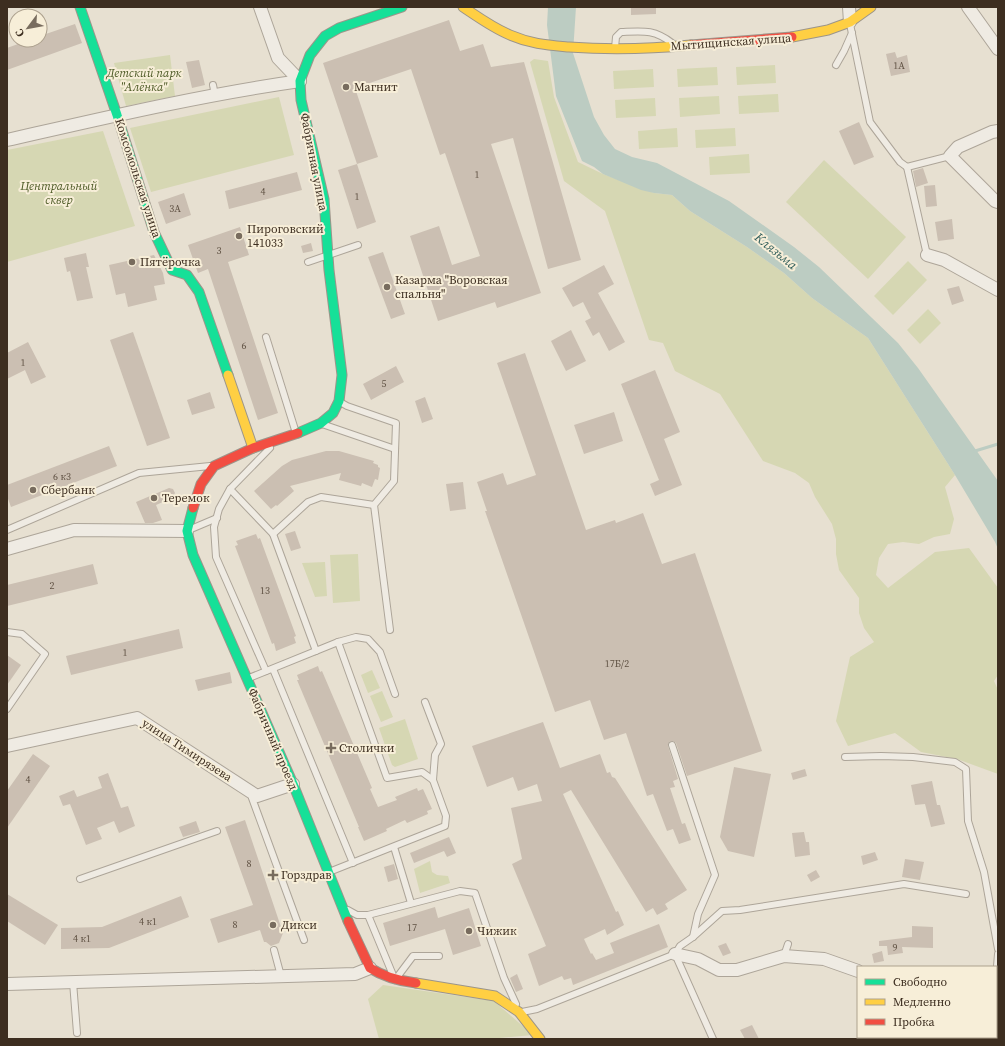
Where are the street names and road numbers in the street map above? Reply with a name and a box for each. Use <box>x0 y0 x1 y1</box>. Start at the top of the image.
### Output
street label: Мытищинская улица <box>670 30 793 54</box>
street label: Фабричная улица <box>297 112 331 213</box>
street label: Комсомольская улица <box>111 116 165 241</box>
street label: Фабричный проезд <box>244 686 302 792</box>
street label: улица Тимирязева <box>139 715 236 786</box>

